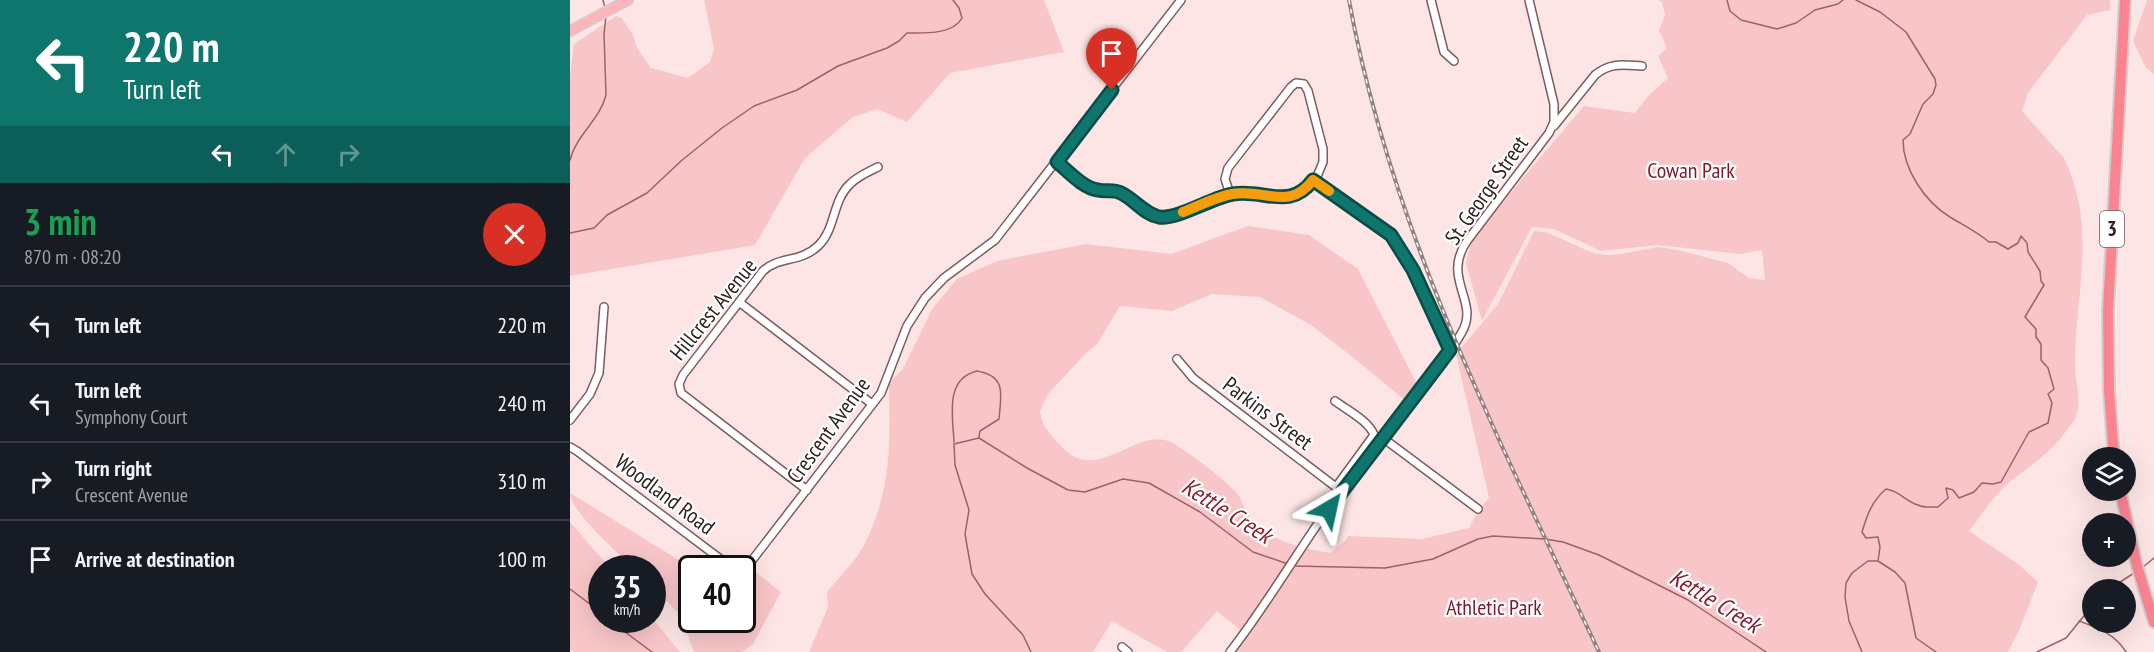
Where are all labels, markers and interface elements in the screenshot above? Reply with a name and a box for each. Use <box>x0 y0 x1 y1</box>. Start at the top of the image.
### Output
text: 220 m <box>123 19 220 74</box>
icon: left <box>24 24 102 102</box>
pin <box>1086 28 1137 90</box>
icon: arrive <box>1095 37 1128 70</box>
text: Turn left <box>123 72 201 106</box>
street label: St. George Street <box>1438 130 1534 250</box>
icon: left <box>206 138 239 171</box>
icon: ahead <box>269 138 302 171</box>
icon: right <box>332 138 365 171</box>
park label: Cowan Park <box>1647 156 1735 184</box>
text: 3 min <box>24 198 97 245</box>
button: close <box>483 203 546 266</box>
road number: 3 <box>2100 211 2124 247</box>
text: 870 m · 08:20 <box>24 244 121 270</box>
street label: Hillcrest Avenue <box>663 252 763 366</box>
icon: left <box>24 309 57 342</box>
text: Turn left <box>75 311 141 339</box>
text: 220 m <box>497 311 546 339</box>
street label: Parkins Street <box>1218 370 1318 456</box>
street label: Crescent Avenue <box>780 371 876 489</box>
text: Turn left <box>75 376 141 404</box>
icon: left <box>24 387 57 420</box>
text: 240 m <box>497 389 546 417</box>
text: Symphony Court <box>75 404 188 430</box>
street label: Woodland Road <box>610 447 720 541</box>
map controls <box>2082 447 2136 633</box>
button: layers <box>2082 447 2136 501</box>
text: Turn right <box>75 454 152 482</box>
icon: right <box>24 465 57 498</box>
text: 310 m <box>497 467 546 495</box>
water label: Kettle Creek <box>1176 471 1280 552</box>
position arrow <box>1297 477 1361 541</box>
text: Crescent Avenue <box>75 482 188 508</box>
button: + <box>2082 513 2136 567</box>
icon: arrive <box>24 543 57 576</box>
text: Arrive at destination <box>75 545 235 573</box>
text: 100 m <box>497 545 546 573</box>
speed limit sign: 40 <box>678 555 756 633</box>
water label: Kettle Creek <box>1664 561 1769 641</box>
text: 35 <box>613 567 641 606</box>
button: − <box>2082 579 2136 633</box>
park label: Athletic Park <box>1446 593 1542 621</box>
text: km/h <box>614 600 640 619</box>

